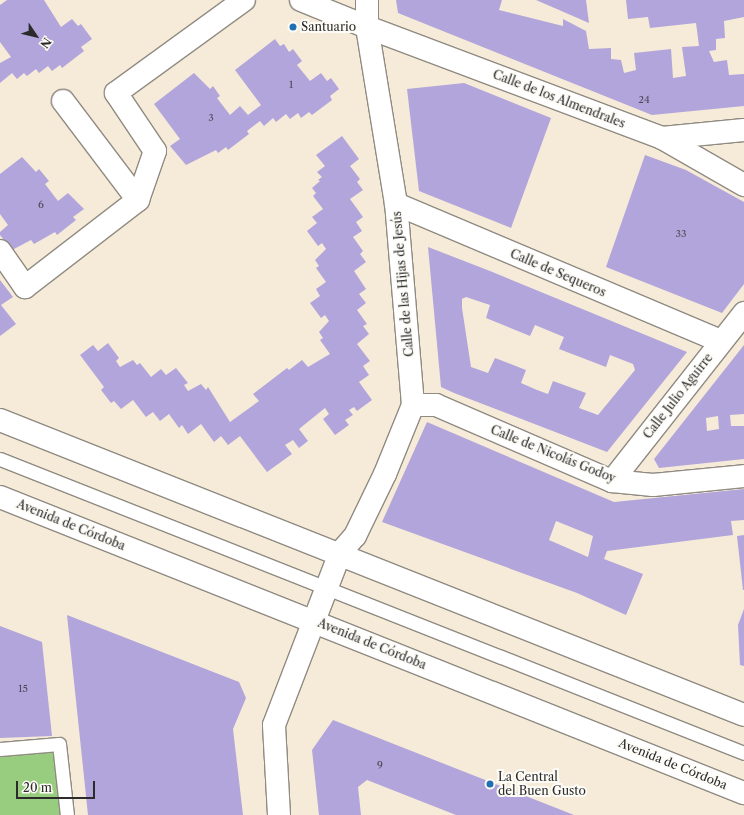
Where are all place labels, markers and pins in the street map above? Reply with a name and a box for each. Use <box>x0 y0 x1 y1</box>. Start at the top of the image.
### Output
place label: Santuario <box>301 20 356 34</box>
marker: Santuario <box>288 22 298 32</box>
place label: La Central del Buen Gusto <box>498 770 586 798</box>
marker: La Central del Buen Gusto <box>485 779 495 789</box>

